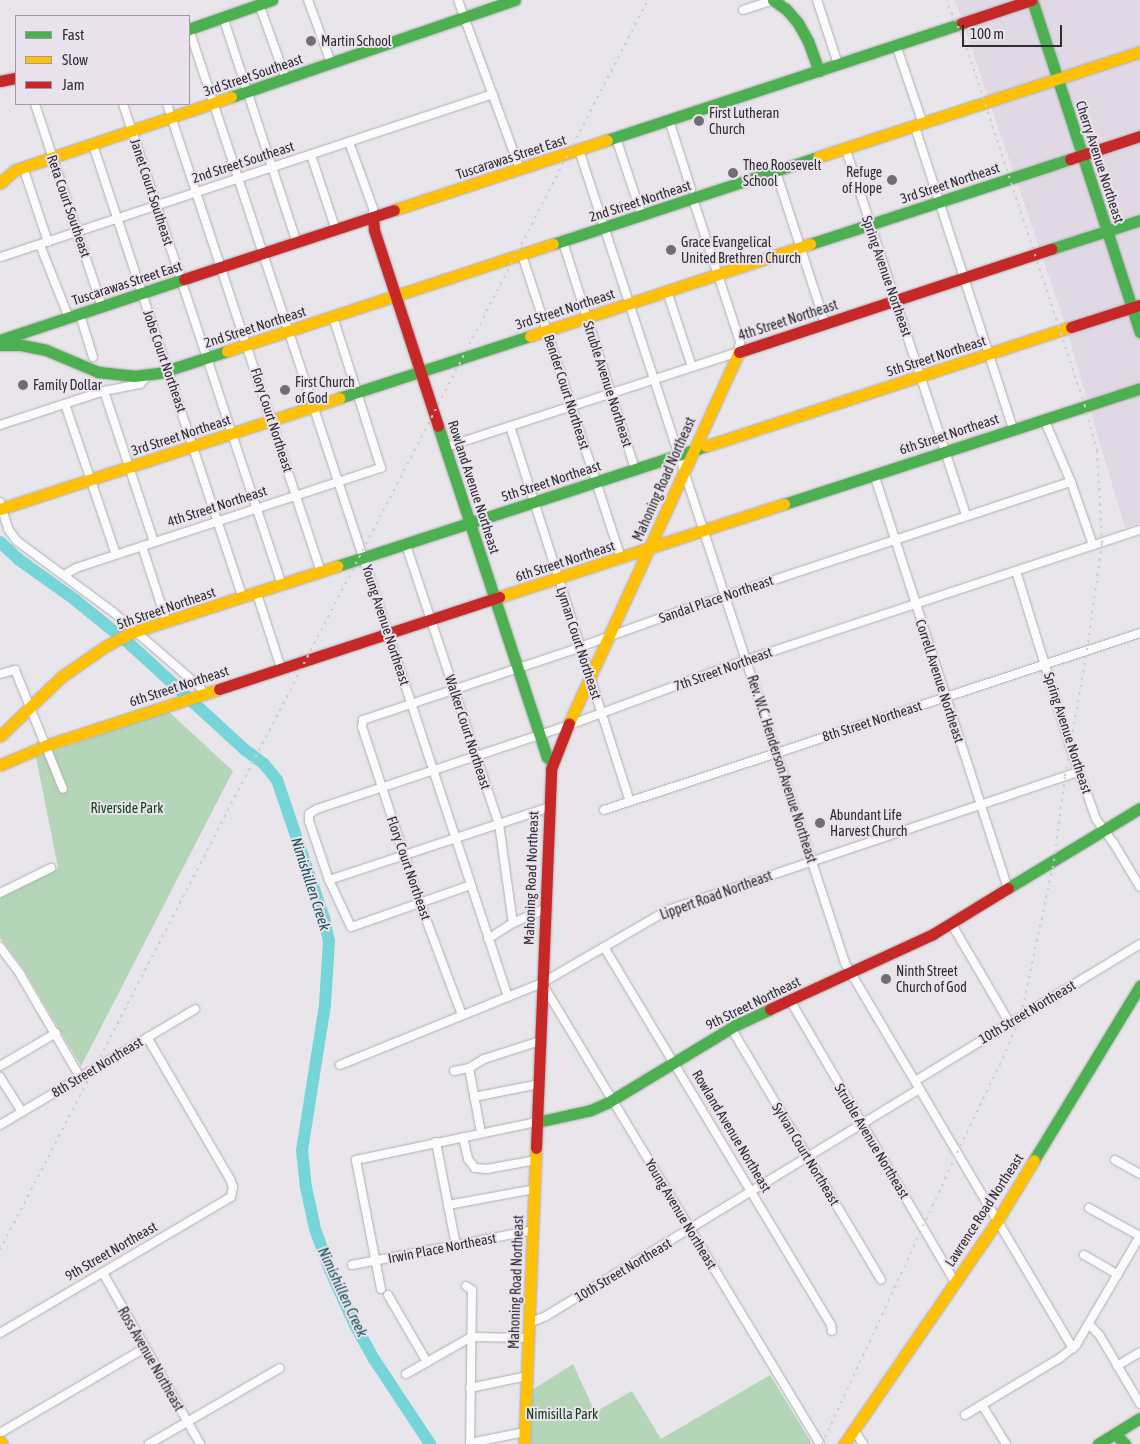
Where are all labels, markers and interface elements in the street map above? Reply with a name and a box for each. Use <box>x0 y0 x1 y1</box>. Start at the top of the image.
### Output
legend <box>15 15 190 105</box>
scale bar <box>965 15 1065 47</box>
text: 100 m <box>970 25 1004 42</box>
text: Fast <box>62 26 84 43</box>
place label: Martin School <box>321 33 392 49</box>
marker: Martin School <box>305 35 317 47</box>
street label: 3rd Street Southeast <box>201 50 305 100</box>
text: Slow <box>62 51 88 68</box>
text: Jam <box>62 76 85 93</box>
street label: Cherry Avenue Northeast <box>1072 99 1128 225</box>
place label: First Lutheran Church <box>709 105 779 138</box>
marker: First Lutheran Church <box>693 115 705 127</box>
street label: Tuscarawas Street East <box>454 131 568 183</box>
street label: Janet Court Southeast <box>127 136 177 248</box>
street label: 2nd Street Southeast <box>190 138 296 186</box>
street label: Reta Court Southeast <box>44 153 94 259</box>
place label: Theo Roosevelt School <box>743 157 821 190</box>
street label: 3rd Street Northeast <box>898 159 1002 207</box>
place label: Refuge of Hope <box>842 164 882 196</box>
marker: Theo Roosevelt School <box>727 167 739 179</box>
marker: Refuge of Hope <box>886 174 898 186</box>
street label: 2nd Street Northeast <box>587 177 693 225</box>
street label: Spring Avenue Northeast <box>858 213 916 339</box>
place label: Grace Evangelical United Brethren Church <box>681 234 801 266</box>
marker: Grace Evangelical United Brethren Church <box>665 244 677 256</box>
street label: Tuscarawas Street East <box>70 257 184 309</box>
street label: 3rd Street Northeast <box>513 285 617 333</box>
street label: 4th Street Northeast <box>736 296 840 344</box>
street label: 2nd Street Northeast <box>202 303 308 351</box>
street label: Jobe Court Northeast <box>140 308 190 414</box>
street label: Struble Avenue Northeast <box>580 319 636 449</box>
street label: Bender Court Northeast <box>540 332 594 452</box>
street label: 5th Street Northeast <box>884 332 988 380</box>
street label: Flory Court Northeast <box>247 366 297 474</box>
place label: First Church of God <box>295 374 355 407</box>
place label: Family Dollar <box>33 377 102 393</box>
marker: Family Dollar <box>17 379 29 391</box>
marker: First Church of God <box>279 384 291 396</box>
street label: 6th Street Northeast <box>897 410 1001 458</box>
street label: 3rd Street Northeast <box>129 411 233 459</box>
street label: Mahoning Road Northeast <box>629 414 699 544</box>
street label: Rowland Avenue Northeast <box>444 418 504 556</box>
street label: 5th Street Northeast <box>499 457 603 505</box>
street label: 4th Street Northeast <box>165 482 269 530</box>
street label: 6th Street Northeast <box>513 537 617 585</box>
street label: Young Avenue Northeast <box>359 563 413 687</box>
street label: Sandal Place Northeast <box>657 572 775 626</box>
street label: 5th Street Northeast <box>114 583 218 633</box>
street label: Lyman Court Northeast <box>553 585 605 701</box>
street label: Correll Avenue Northeast <box>912 617 968 745</box>
street label: 7th Street Northeast <box>672 643 774 695</box>
street label: 6th Street Northeast <box>127 662 231 710</box>
street label: Spring Avenue Northeast <box>1040 670 1096 796</box>
street label: Walker Court Northeast <box>442 673 494 791</box>
street label: Rev. W.C. Henderson Avenue Northeast <box>744 673 820 865</box>
street label: 8th Street Northeast <box>820 697 924 745</box>
park label: Riverside Park <box>91 800 163 816</box>
place label: Abundant Life Harvest Church <box>830 807 908 840</box>
street label: Mahoning Road Northeast <box>520 811 542 945</box>
street label: Flory Court Northeast <box>383 814 435 922</box>
marker: Abundant Life Harvest Church <box>814 817 826 829</box>
water label: Nimishillen Creek <box>287 835 335 933</box>
street label: Lippert Road Northeast <box>658 867 774 923</box>
place label: Ninth Street Church of God <box>896 963 967 996</box>
street label: 9th Street Northeast <box>703 973 803 1033</box>
marker: Ninth Street Church of God <box>880 973 892 985</box>
street label: 10th Street Northeast <box>976 976 1078 1048</box>
street label: 8th Street Northeast <box>48 1033 146 1101</box>
street label: Rowland Avenue Northeast <box>689 1067 775 1195</box>
street label: Struble Avenue Northeast <box>831 1080 913 1202</box>
street label: Sylvan Court Northeast <box>769 1100 843 1208</box>
street label: Lawrence Road Northeast <box>941 1150 1027 1270</box>
street label: Young Avenue Northeast <box>641 1156 721 1272</box>
street label: Mahoning Road Northeast <box>505 1215 527 1349</box>
street label: 9th Street Northeast <box>62 1218 160 1284</box>
street label: Irwin Place Northeast <box>386 1229 498 1267</box>
street label: 10th Street Northeast <box>572 1234 674 1306</box>
water label: Nimishillen Creek <box>314 1244 372 1340</box>
street label: Ross Avenue Northeast <box>114 1304 188 1414</box>
park label: Nimisilla Park <box>526 1406 598 1422</box>

